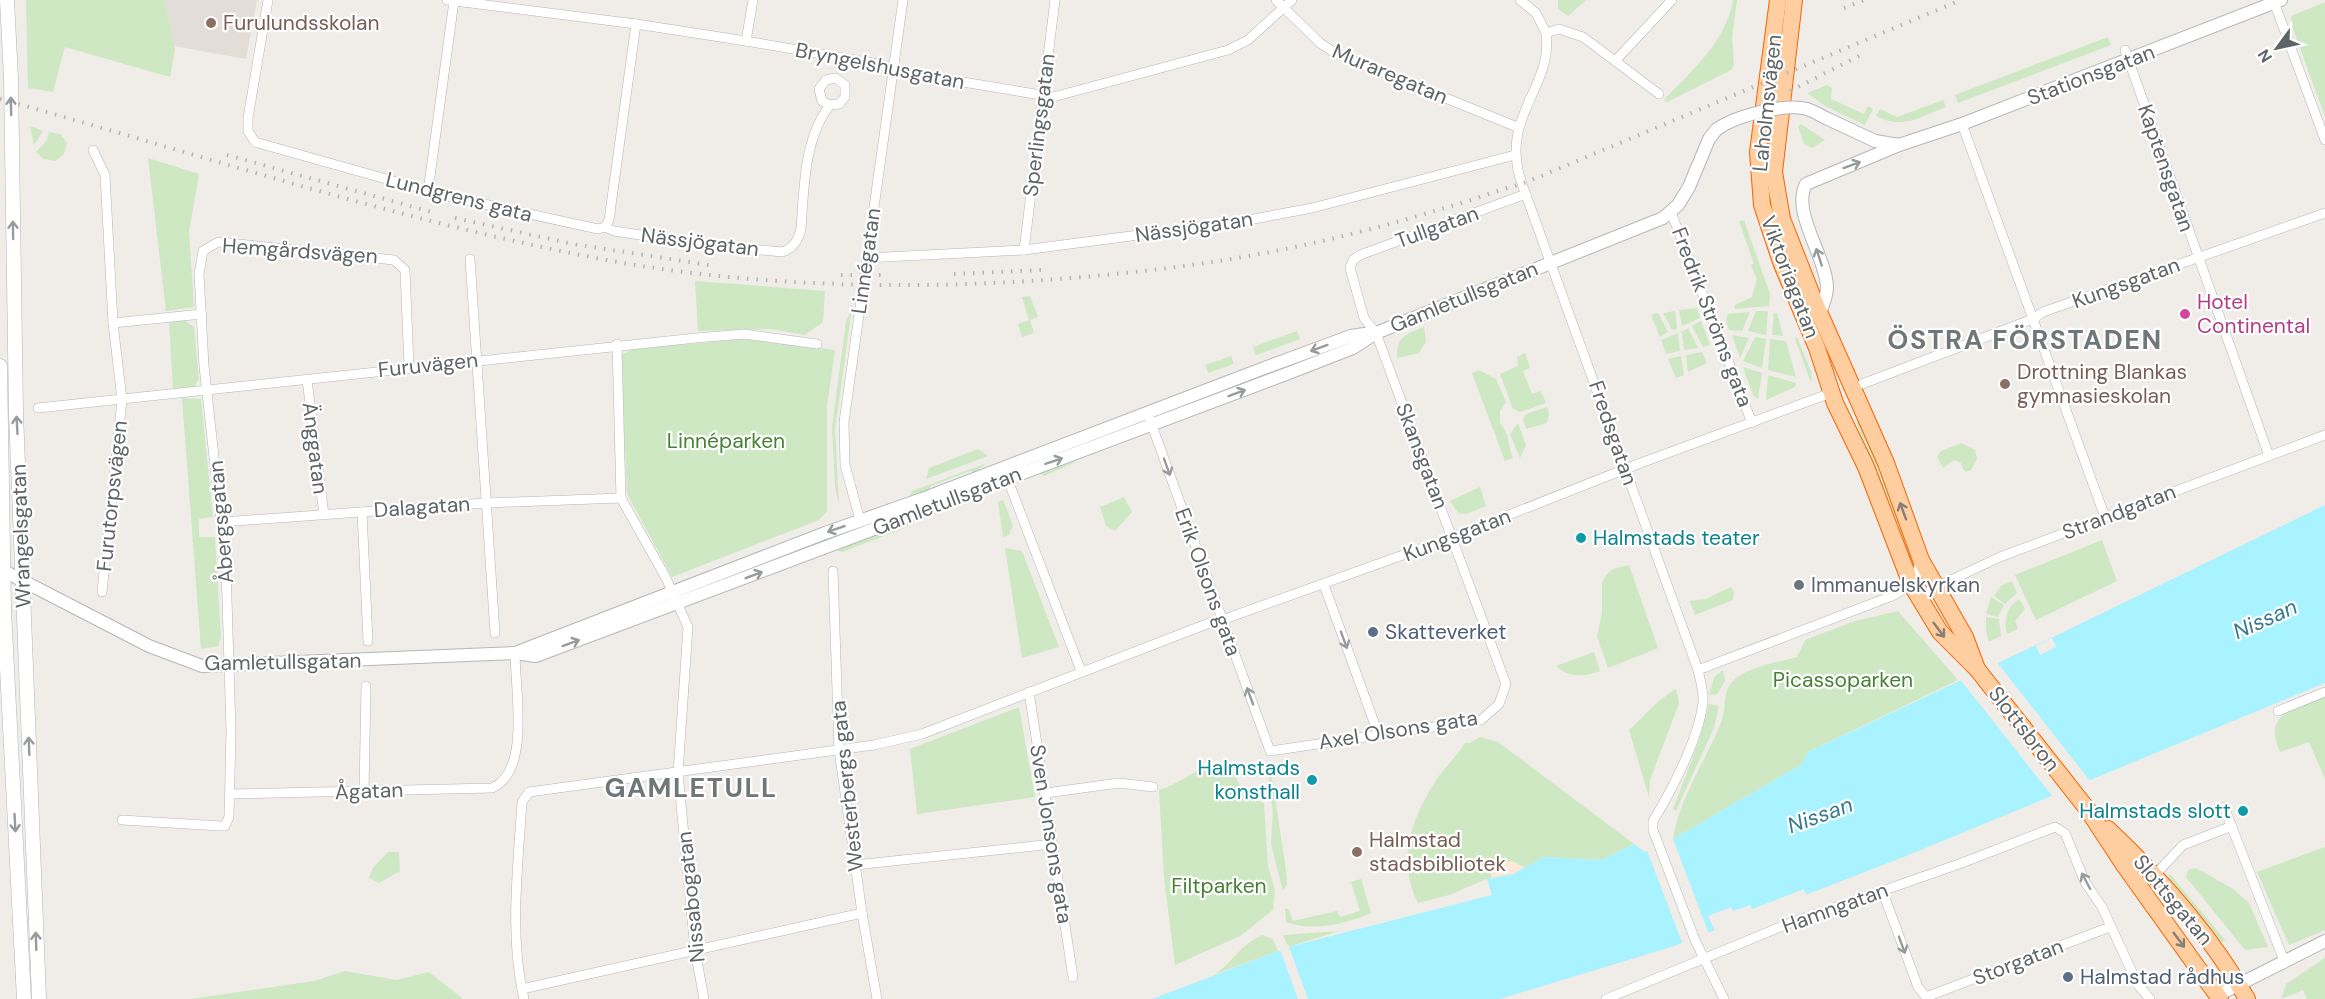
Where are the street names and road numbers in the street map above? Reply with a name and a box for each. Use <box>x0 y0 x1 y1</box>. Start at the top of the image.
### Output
street label: Laholmsvägen <box>1746 33 1788 173</box>
street label: Bryngelshusgatan <box>793 36 967 96</box>
street label: Muraregatan <box>1328 37 1452 111</box>
street label: Stationsgatan <box>2023 38 2159 112</box>
street label: Sperlingsgatan <box>1016 52 1062 198</box>
street label: Kaptensgatan <box>2131 101 2201 235</box>
street label: Lundgrens gata <box>383 165 535 229</box>
street label: Tullgatan <box>1391 199 1483 255</box>
street label: Nässjögatan <box>1133 205 1255 249</box>
street label: Linnégatan <box>845 206 887 316</box>
street label: Viktoriagatan <box>1754 212 1826 342</box>
street label: Nässjögatan <box>639 221 761 263</box>
street label: Fredrik Ströms gata <box>1665 223 1759 411</box>
street label: Hemgårdsvägen <box>221 232 379 270</box>
street label: Kungsgatan <box>2068 251 2184 315</box>
street label: Gamletullsgatan <box>1386 255 1542 339</box>
street label: Furuvägen <box>377 346 479 384</box>
street label: Fredsgatan <box>1582 377 1644 489</box>
street label: Skansgatan <box>1389 399 1455 513</box>
street label: Änggatan <box>295 400 335 496</box>
street label: Furutorpsvägen <box>90 419 134 573</box>
street label: Åbergsgatan <box>202 459 240 585</box>
street label: Gamletullsgatan <box>869 460 1025 542</box>
street label: Wrangelsgatan <box>4 463 38 609</box>
street label: Strandgatan <box>2058 478 2180 546</box>
street label: Dalagatan <box>373 490 471 524</box>
street label: Kungsgatan <box>1399 502 1515 568</box>
street label: Erik Olsons gata <box>1168 504 1248 660</box>
street label: Gamletullsgatan <box>204 647 362 677</box>
street label: Slottsbron <box>1982 681 2066 777</box>
street label: Westerbergs gata <box>824 699 870 873</box>
street label: Axel Olsons gata <box>1316 704 1480 756</box>
street label: Sven Jonsons gata <box>1023 742 1079 926</box>
street label: Ågatan <box>334 776 404 806</box>
street label: Nissabogatan <box>670 830 712 964</box>
street label: Slottsgatan <box>2127 849 2219 951</box>
street label: Hamngatan <box>1778 876 1892 940</box>
street label: Storgatan <box>1969 932 2067 992</box>

